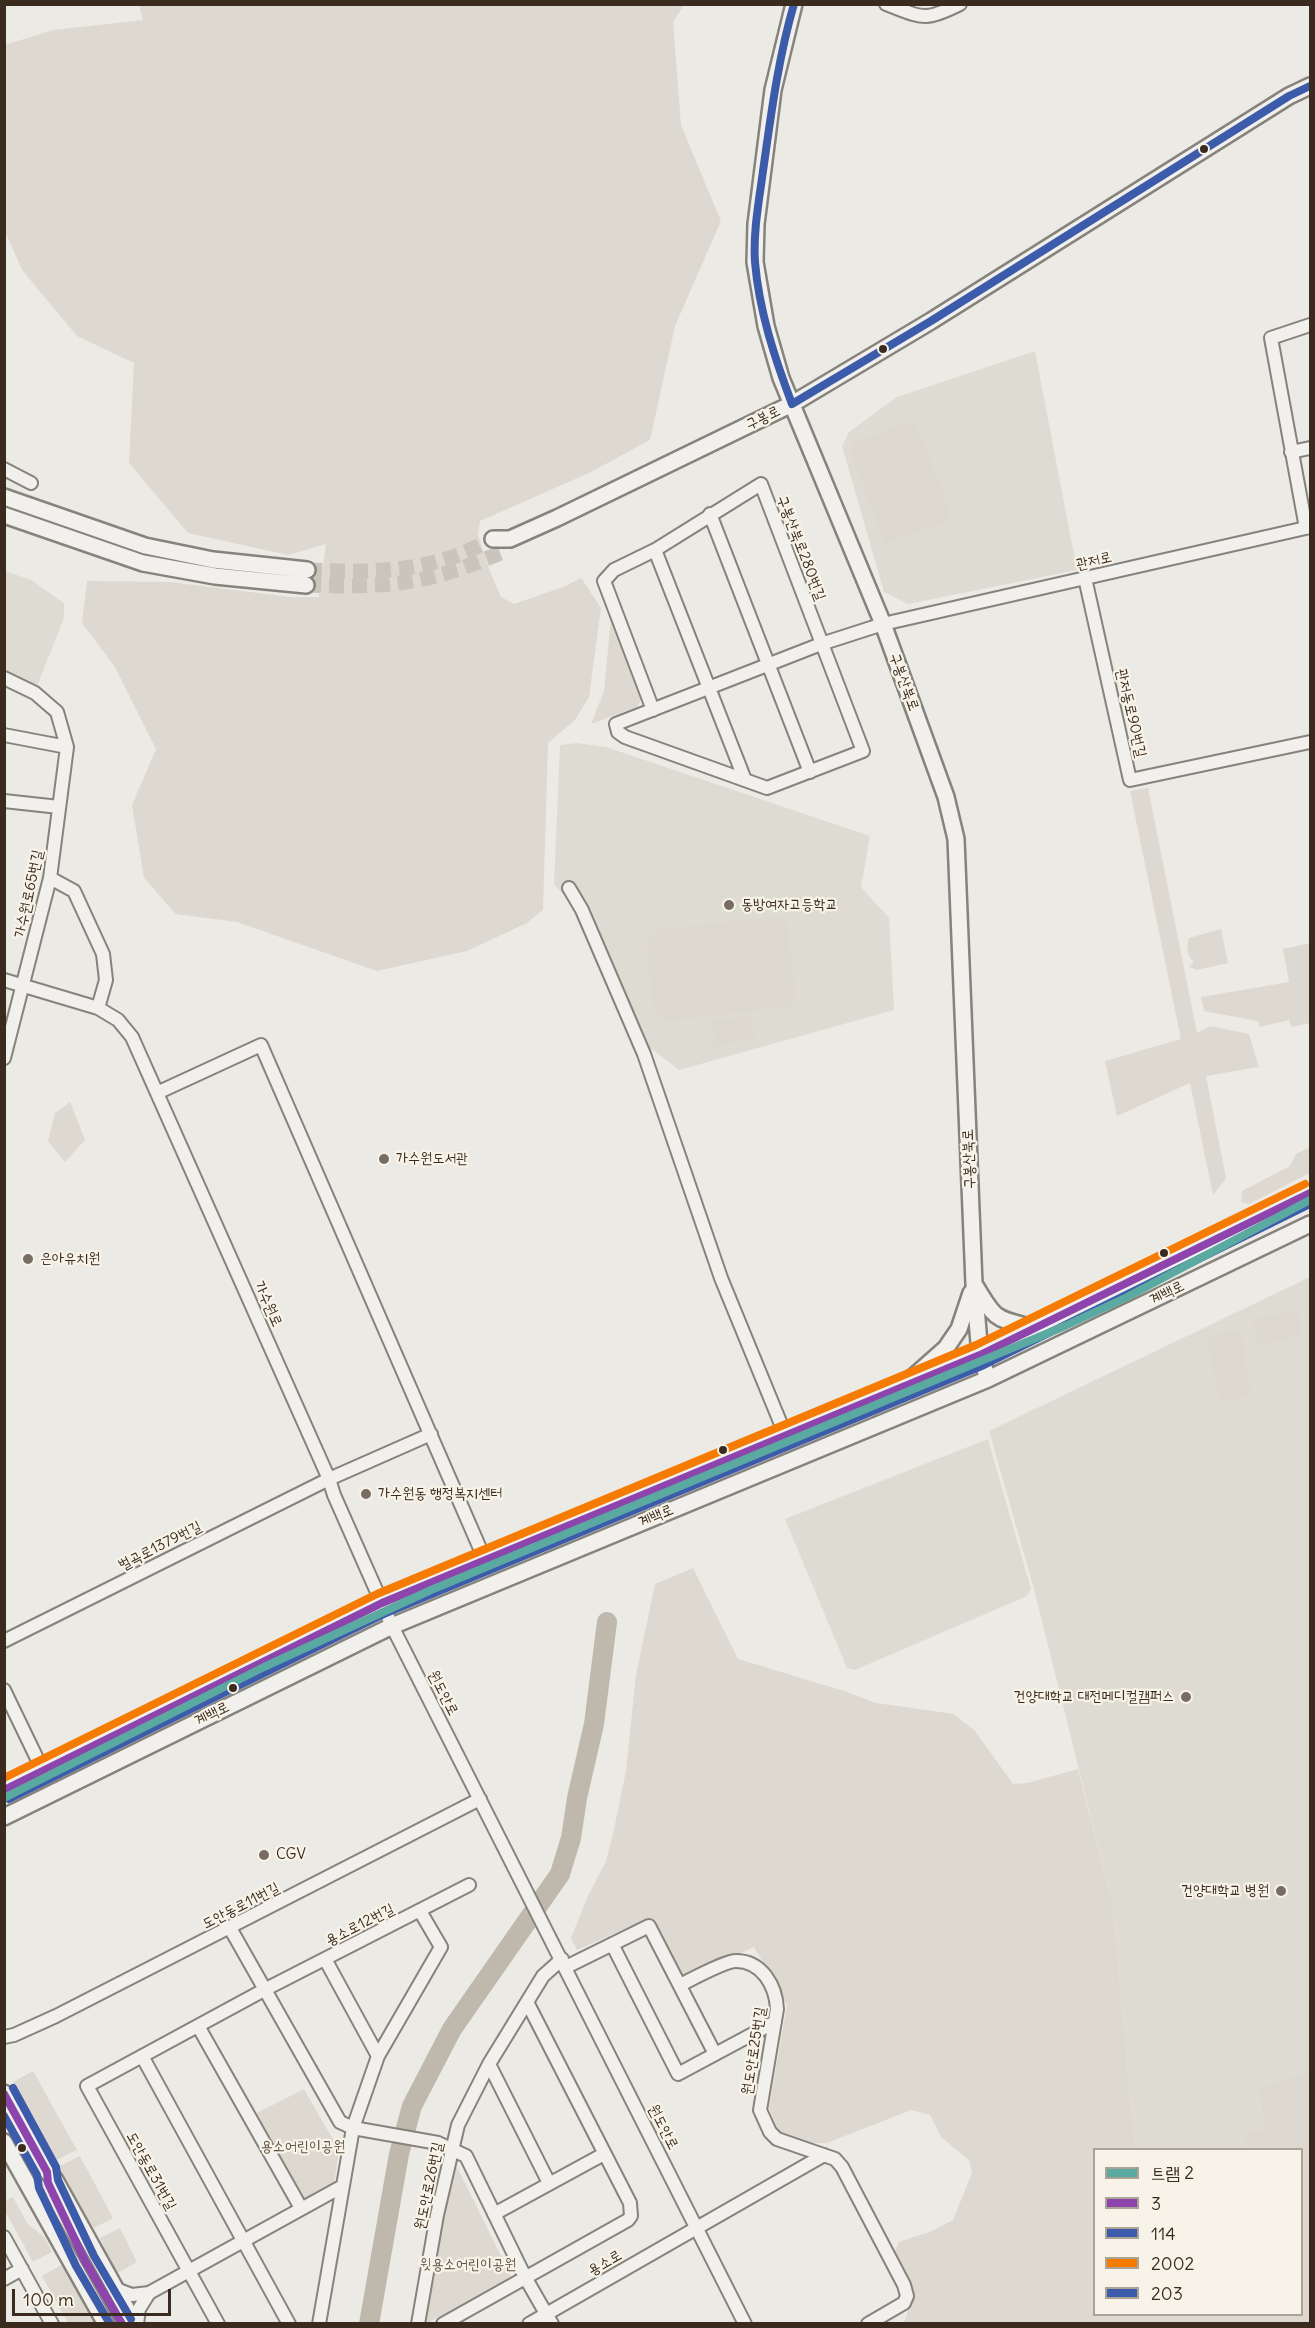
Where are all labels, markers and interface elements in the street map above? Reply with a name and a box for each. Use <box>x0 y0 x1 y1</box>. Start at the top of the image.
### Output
unlabelled marker <box>1198 143 1210 155</box>
unlabelled marker <box>877 343 889 355</box>
street label: 구봉로 <box>743 402 783 434</box>
street label: 구봉산북로280번길 <box>773 493 829 603</box>
street label: 관저로 <box>1074 548 1114 574</box>
street label: 구봉산북로 <box>885 651 923 713</box>
street label: 관저동로90번길 <box>1112 667 1150 759</box>
street label: 가수원로65번길 <box>11 848 47 940</box>
place label: 동방여자고등학교 <box>741 896 838 914</box>
marker: 동방여자고등학교 <box>722 898 736 912</box>
street label: 구봉산북로 <box>959 1129 979 1189</box>
place label: 가수원도서관 <box>396 1150 468 1168</box>
marker: 가수원도서관 <box>377 1152 391 1166</box>
unlabelled marker <box>1158 1247 1170 1259</box>
place label: 은아유치원 <box>40 1250 100 1268</box>
marker: 은아유치원 <box>21 1252 35 1266</box>
street label: 계백로 <box>1147 1277 1187 1309</box>
street label: 가수원로 <box>250 1278 286 1330</box>
unlabelled marker <box>717 1444 729 1456</box>
place label: 가수원동 행정복지센터 <box>378 1485 502 1503</box>
marker: 가수원동 행정복지센터 <box>359 1487 373 1501</box>
street label: 계백로 <box>636 1501 676 1531</box>
street label: 벌곡로1379번길 <box>115 1517 205 1575</box>
street label: 원도안로 <box>424 1667 462 1719</box>
unlabelled marker <box>227 1682 239 1694</box>
place label: 건양대학교 대전메디컬캠퍼스 <box>1014 1688 1174 1706</box>
marker: 건양대학교 대전메디컬캠퍼스 <box>1179 1690 1193 1704</box>
street label: 계백로 <box>192 1698 232 1730</box>
place label: CGV <box>276 1846 306 1864</box>
marker: CGV <box>257 1848 271 1862</box>
street label: 도안동로11번길 <box>199 1879 283 1933</box>
place label: 건양대학교 병원 <box>1181 1882 1269 1900</box>
marker: 건양대학교 병원 <box>1274 1884 1288 1898</box>
street label: 용소로12번길 <box>323 1900 397 1950</box>
street label: 원도안로25번길 <box>738 2006 770 2096</box>
street label: 원도안로 <box>644 2101 682 2153</box>
street label: 도안동로31번길 <box>122 2129 180 2213</box>
park label: 용소어린이공원 <box>261 2138 345 2156</box>
street label: 원도안로26번길 <box>411 2140 447 2232</box>
unlabelled marker <box>16 2142 28 2154</box>
legend <box>1093 2148 1303 2316</box>
text: 트램 2 <box>1151 2161 1194 2184</box>
text: 3 <box>1151 2192 1161 2215</box>
text: 114 <box>1151 2222 1176 2245</box>
street label: 용소로 <box>585 2246 625 2280</box>
text: 2002 <box>1151 2252 1194 2275</box>
park label: 윗용소어린이공원 <box>420 2256 516 2274</box>
scale bar <box>15 2277 174 2315</box>
text: 203 <box>1151 2282 1183 2305</box>
text: 100 m <box>23 2288 74 2311</box>

